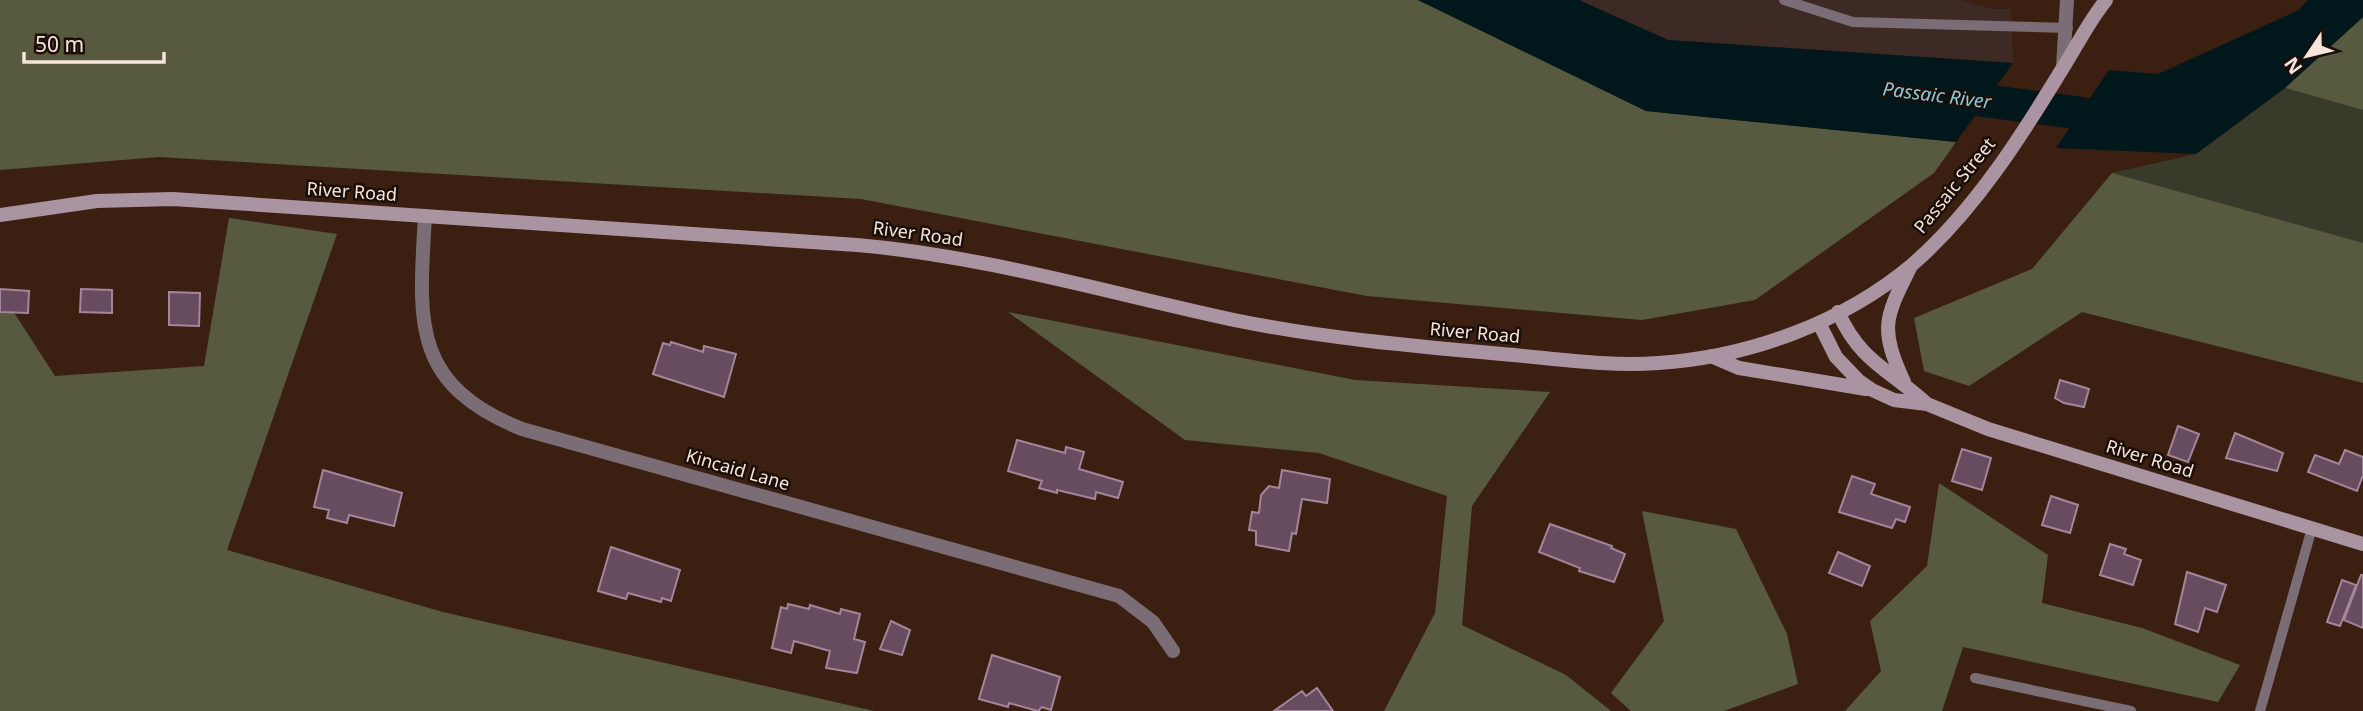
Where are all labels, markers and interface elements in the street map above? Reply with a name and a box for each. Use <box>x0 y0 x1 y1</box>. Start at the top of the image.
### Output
scale bar <box>24 21 164 65</box>
north arrow <box>2272 21 2342 91</box>
text: 50 m <box>35 30 84 58</box>
text: N <box>2278 52 2308 80</box>
water label: Passaic River <box>1881 75 1994 115</box>
street label: Passaic Street <box>1908 132 2000 238</box>
street label: River Road <box>306 176 398 206</box>
street label: River Road <box>872 215 964 251</box>
street label: River Road <box>1429 316 1521 348</box>
street label: River Road <box>2103 433 2197 483</box>
street label: Kincaid Lane <box>683 443 793 495</box>

